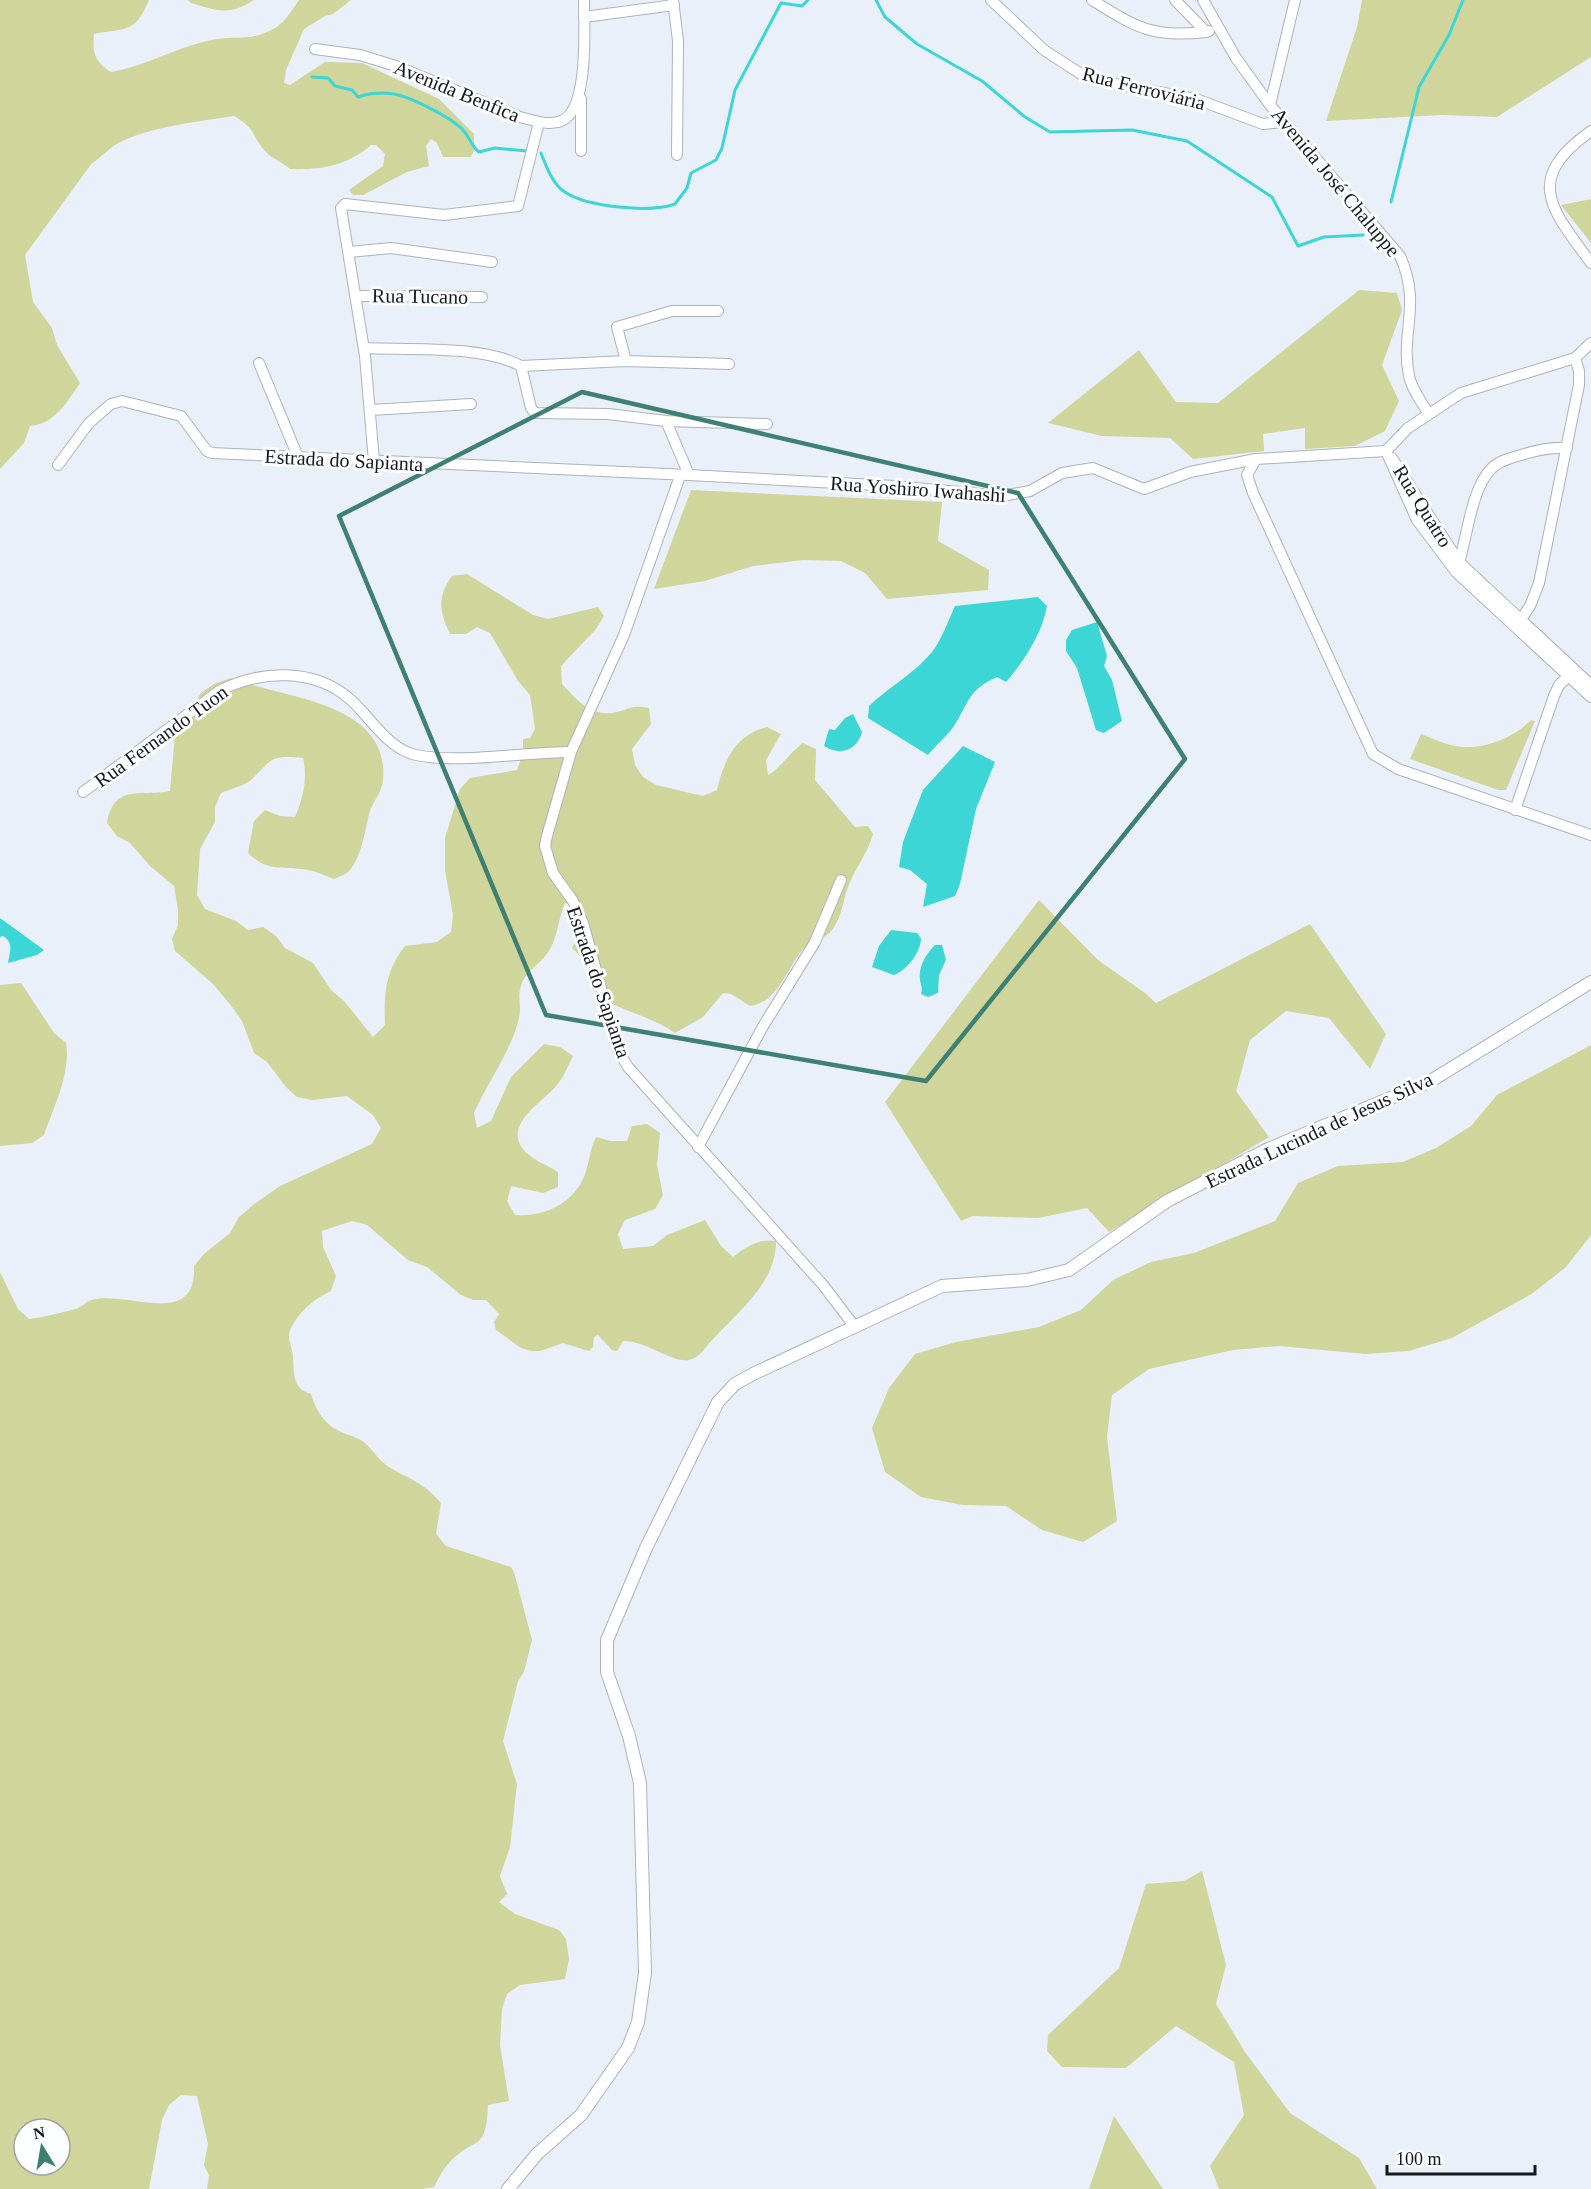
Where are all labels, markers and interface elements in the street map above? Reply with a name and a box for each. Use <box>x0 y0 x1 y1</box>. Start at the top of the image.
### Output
street label: Avenida Benfica <box>391 56 523 126</box>
street label: Rua Ferroviária <box>1080 62 1208 114</box>
street label: Avenida José Chaluppe <box>1267 103 1405 262</box>
street label: Rua Tucano <box>372 284 468 308</box>
street label: Estrada do Sapianta <box>264 445 424 476</box>
street label: Rua Quatro <box>1389 461 1457 551</box>
street label: Rua Yoshiro Iwahashi <box>829 472 1007 506</box>
street label: Rua Fernando Tuon <box>90 680 232 792</box>
street label: Estrada do Sapianta <box>562 903 635 1061</box>
street label: Estrada Lucinda de Jesus Silva <box>1202 1068 1436 1192</box>
north arrow <box>12 2117 72 2177</box>
text: N <box>32 2123 47 2142</box>
scale bar <box>1387 2138 1536 2176</box>
text: 100 m <box>1396 2149 1442 2169</box>

